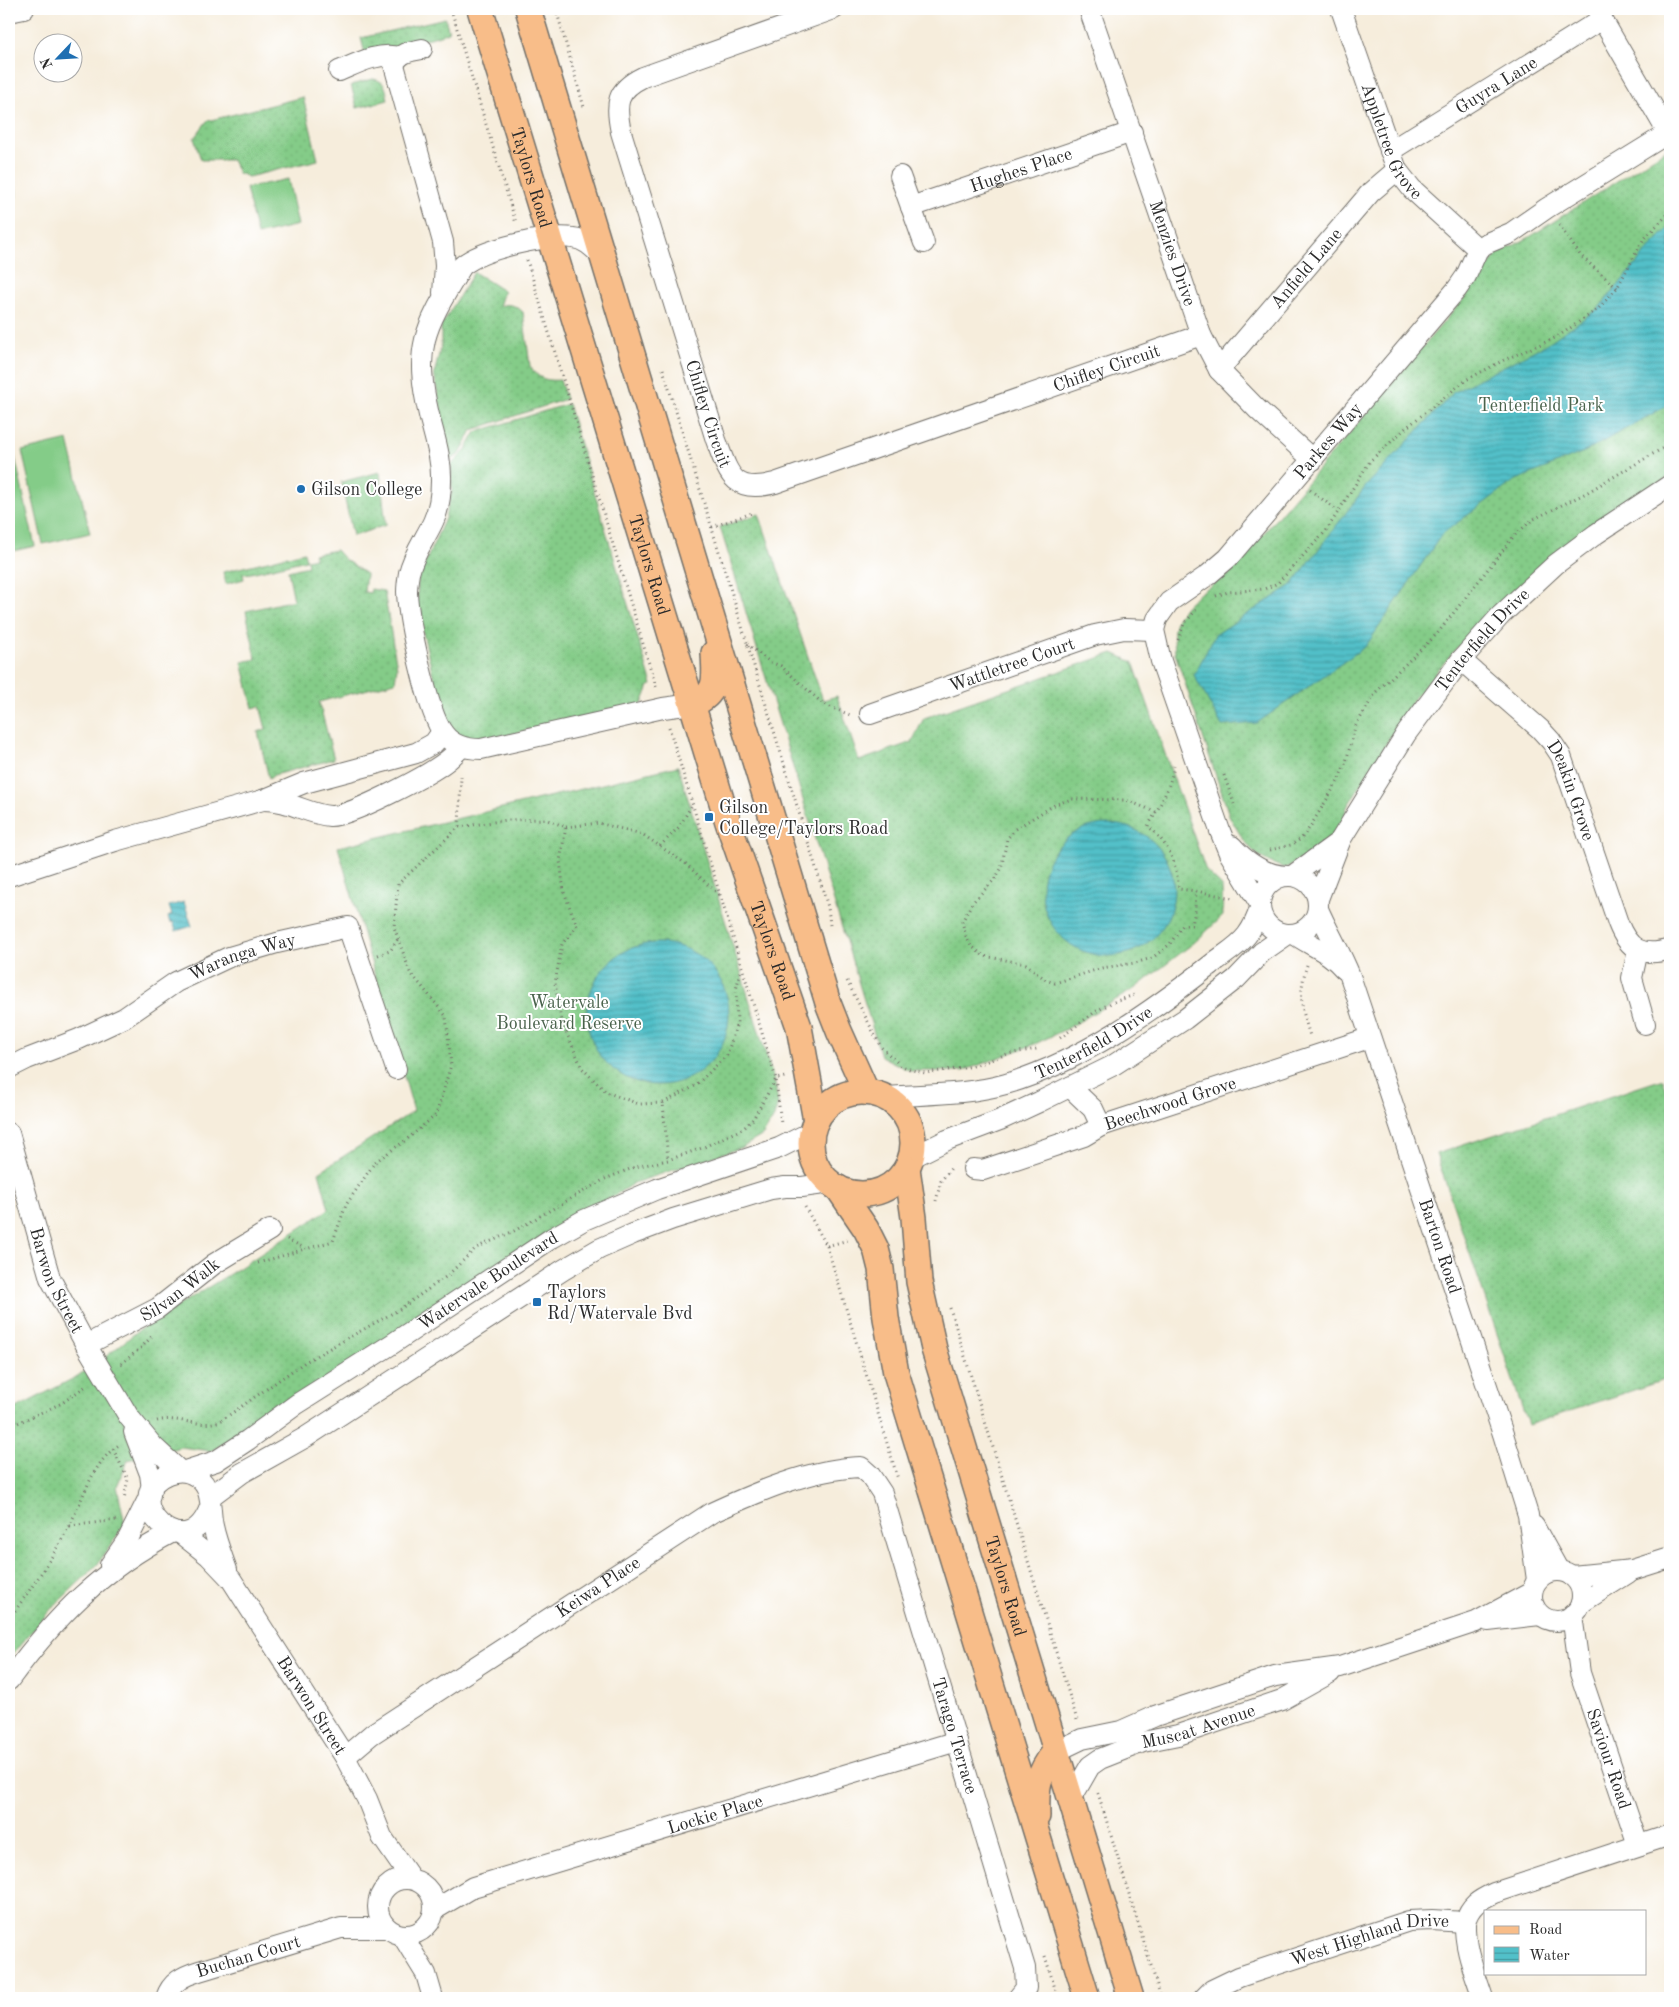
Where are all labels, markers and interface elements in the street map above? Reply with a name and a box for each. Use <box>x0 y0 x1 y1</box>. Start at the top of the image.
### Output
north arrow <box>32 32 82 82</box>
street label: Guyra Lane <box>1453 54 1541 118</box>
text: N <box>38 55 56 71</box>
street label: Appletree Grove <box>1357 81 1425 203</box>
street label: Taylors Road <box>507 125 554 230</box>
street label: Hughes Place <box>968 145 1075 196</box>
street label: Menzies Drive <box>1145 198 1198 308</box>
street label: Anfield Lane <box>1268 225 1346 312</box>
street label: Chifley Circuit <box>1051 342 1163 396</box>
street label: Chifley Circuit <box>682 358 734 471</box>
park label: Tenterfield Park <box>1478 397 1604 415</box>
street label: Parkes Way <box>1291 399 1366 483</box>
place label: Gilson College <box>311 481 422 499</box>
marker: Gilson College <box>295 483 307 495</box>
street label: Taylors Road <box>625 513 672 618</box>
street label: Tenterfield Drive <box>1433 585 1533 696</box>
street label: Wattletree Court <box>947 635 1077 696</box>
street label: Deakin Grove <box>1543 737 1597 843</box>
place label: Gilson College/Taylors Road <box>719 799 888 838</box>
marker: Gilson College/Taylors Road <box>703 811 715 823</box>
street label: Taylors Road <box>746 899 797 1003</box>
street label: Waranga Way <box>186 931 298 985</box>
park label: Watervale Boulevard Reserve <box>496 994 642 1033</box>
street label: Tenterfield Drive <box>1032 1003 1156 1083</box>
street label: Beechwood Grove <box>1102 1074 1239 1134</box>
street label: Barton Road <box>1415 1197 1463 1296</box>
street label: Barwon Street <box>26 1225 86 1336</box>
street label: Watervale Boulevard <box>415 1229 561 1334</box>
street label: Silvan Walk <box>137 1255 223 1326</box>
place label: Taylors Rd/Watervale Bvd <box>547 1284 693 1323</box>
marker: Taylors Rd/Watervale Bvd <box>531 1296 543 1308</box>
street label: Taylors Road <box>981 1534 1029 1639</box>
street label: Keiwa Place <box>553 1554 644 1621</box>
street label: Barwon Street <box>273 1653 349 1759</box>
street label: Tarago Terrace <box>928 1675 980 1796</box>
street label: Muscat Avenue <box>1140 1702 1258 1752</box>
street label: Saviour Road <box>1583 1706 1633 1812</box>
street label: Lockie Place <box>665 1792 765 1838</box>
legend <box>1484 1910 1646 1974</box>
street label: West Highland Drive <box>1288 1912 1450 1970</box>
text: Road <box>1529 1923 1563 1938</box>
street label: Buchan Court <box>194 1933 303 1981</box>
text: Water <box>1529 1949 1570 1964</box>

